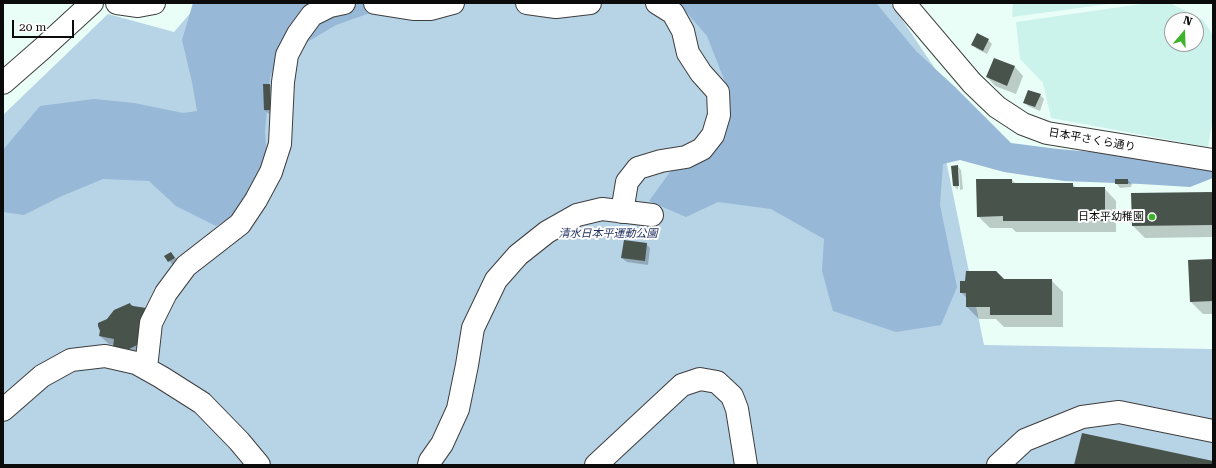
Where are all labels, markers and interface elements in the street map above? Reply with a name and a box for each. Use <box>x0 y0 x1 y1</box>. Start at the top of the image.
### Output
scale bar <box>14 12 76 38</box>
north arrow <box>1164 12 1204 52</box>
text: N <box>1182 14 1194 29</box>
text: 20 m <box>19 20 46 34</box>
street label: 日本平さくら通り <box>1048 126 1136 154</box>
place label: 日本平幼稚園 <box>1078 210 1144 224</box>
marker: 日本平幼稚園 <box>1147 212 1157 222</box>
park label: 清水日本平運動公園 <box>559 227 657 241</box>

